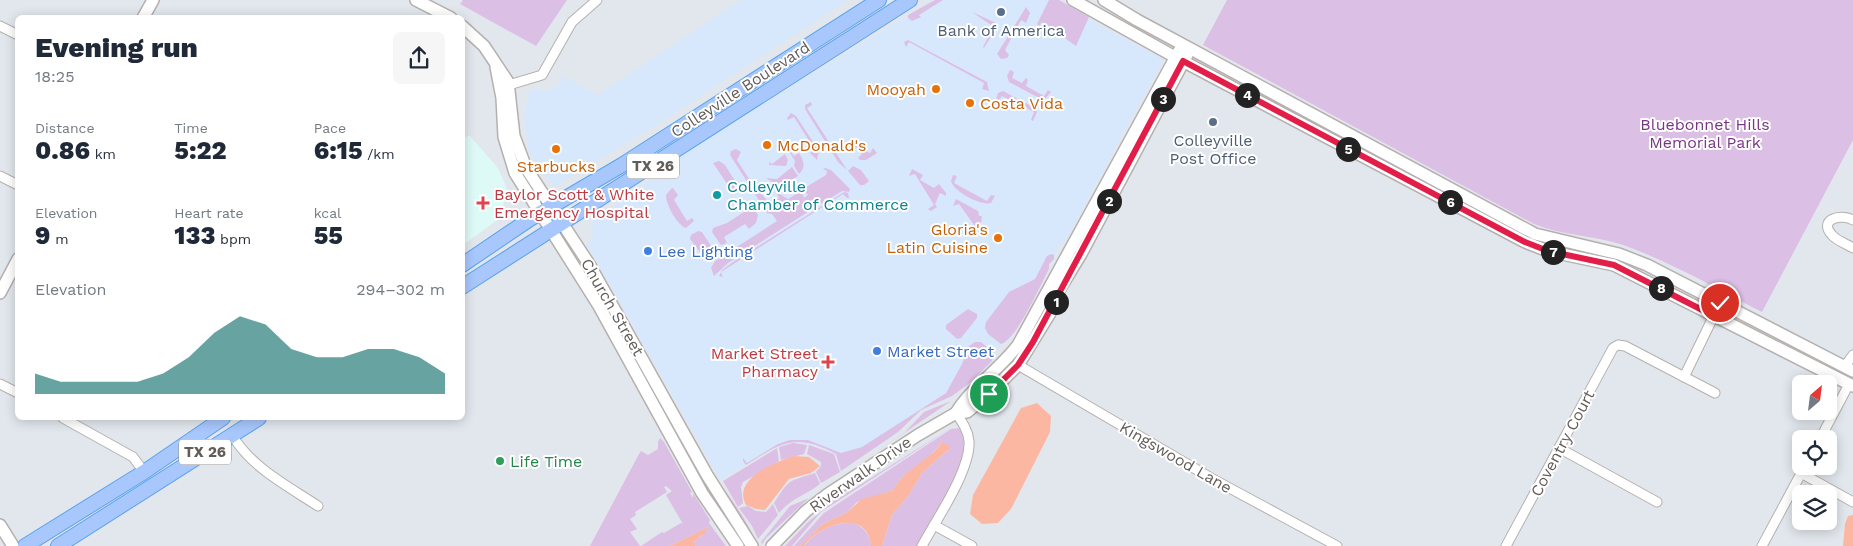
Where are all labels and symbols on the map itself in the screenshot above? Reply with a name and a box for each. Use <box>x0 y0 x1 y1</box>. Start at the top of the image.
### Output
marker: Bank of America <box>995 6 1007 18</box>
place label: Bank of America <box>937 21 1065 40</box>
street label: Colleyville Boulevard <box>667 37 813 141</box>
place label: Mooyah <box>866 80 926 99</box>
pin: 4 <box>1234 82 1260 108</box>
marker: Mooyah <box>930 83 942 95</box>
pin: 3 <box>1150 86 1176 112</box>
place label: Costa Vida <box>980 94 1063 113</box>
marker: Costa Vida <box>964 97 976 109</box>
park label: Bluebonnet Hills Memorial Park <box>1640 115 1770 152</box>
marker: Colleyville Post Office <box>1207 116 1219 128</box>
place label: Colleyville Post Office <box>1170 131 1256 168</box>
place label: McDonald's <box>777 136 867 155</box>
pin: 5 <box>1336 136 1360 162</box>
marker: McDonald's <box>761 139 773 151</box>
marker: Starbucks <box>550 143 562 155</box>
road number: TX 26 <box>627 154 679 178</box>
place label: Starbucks <box>517 157 595 176</box>
place label: Colleyville Chamber of Commerce <box>727 177 908 214</box>
place label: Baylor Scott & White Emergency Hospital <box>494 185 654 222</box>
pin: 2 <box>1096 188 1122 214</box>
marker: Colleyville Chamber of Commerce <box>711 189 723 201</box>
pin: 6 <box>1438 190 1462 214</box>
marker: Baylor Scott & White Emergency Hospital <box>476 196 490 210</box>
place label: Gloria's Latin Cuisine <box>886 220 988 257</box>
marker: Gloria's Latin Cuisine <box>992 232 1004 244</box>
pin: 7 <box>1540 240 1566 264</box>
place label: Lee Lighting <box>658 242 753 261</box>
marker: Lee Lighting <box>642 245 654 257</box>
street label: Church Street <box>577 255 648 360</box>
pin: 8 <box>1648 276 1674 300</box>
pin <box>1699 282 1741 324</box>
pin: 1 <box>1044 290 1068 314</box>
place label: Market Street <box>887 342 995 361</box>
place label: Market Street Pharmacy <box>711 344 819 381</box>
marker: Market Street <box>871 345 883 357</box>
marker: Market Street Pharmacy <box>822 356 834 368</box>
pin <box>968 373 1010 415</box>
north arrow <box>1792 375 1838 420</box>
street label: Coventry Court <box>1526 387 1599 500</box>
street label: Kingswood Lane <box>1116 418 1235 497</box>
street label: Riverwalk Drive <box>806 432 915 517</box>
road number: TX 26 <box>179 440 231 464</box>
place label: Life Time <box>510 452 582 471</box>
marker: Life Time <box>494 455 506 467</box>

